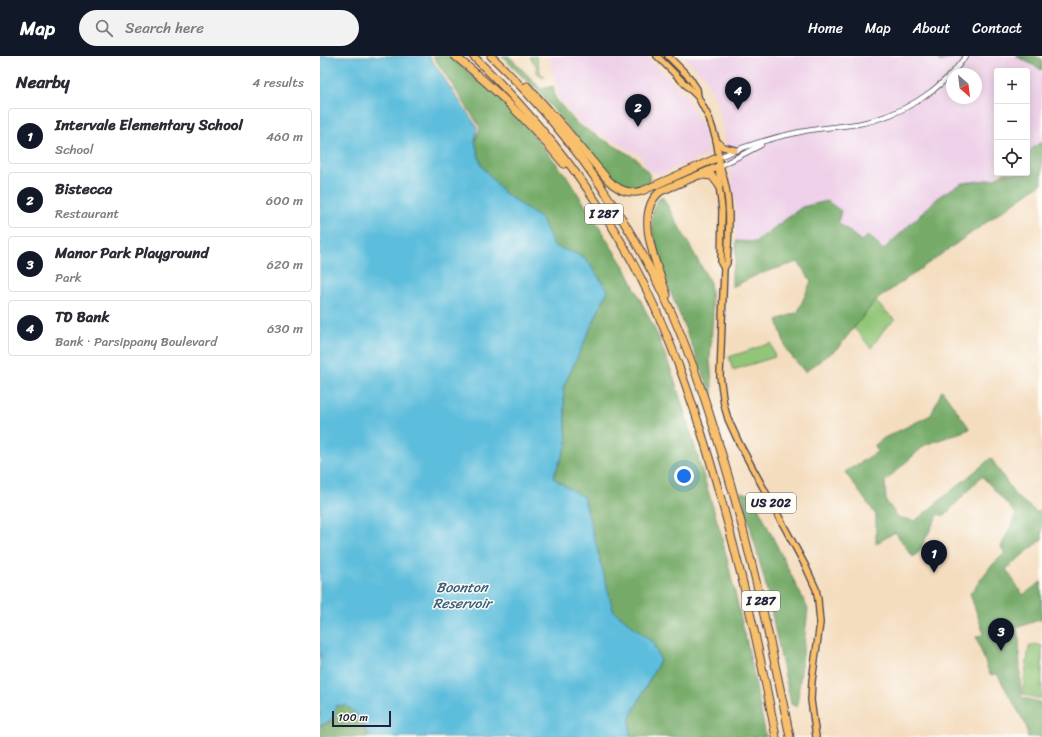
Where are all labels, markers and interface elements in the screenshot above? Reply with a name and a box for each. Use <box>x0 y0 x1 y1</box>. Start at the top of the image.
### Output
search box <box>79 10 359 46</box>
text: Map <box>20 12 55 45</box>
text: Search here <box>125 15 204 41</box>
text: Home <box>808 16 843 41</box>
text: Map <box>865 16 891 41</box>
text: About <box>913 16 950 41</box>
text: Contact <box>972 16 1022 41</box>
icon: search <box>93 17 115 39</box>
text: Nearby <box>16 67 70 97</box>
north arrow <box>946 68 982 104</box>
map controls <box>994 68 1030 176</box>
button: + <box>994 68 1030 104</box>
text: 4 results <box>252 71 304 94</box>
pin: 4 <box>725 77 751 110</box>
pin: 2 <box>625 94 651 127</box>
button: − <box>994 104 1030 140</box>
text: Intervale Elementary School <box>55 112 243 138</box>
text: 1 <box>27 125 33 148</box>
text: 460 m <box>266 125 303 148</box>
text: School <box>55 138 93 161</box>
button: locate <box>994 140 1030 176</box>
text: Bistecca <box>55 176 112 202</box>
text: 2 <box>26 189 34 212</box>
text: 600 m <box>266 189 303 212</box>
text: Restaurant <box>55 202 119 225</box>
road number: I 287 <box>585 204 623 224</box>
text: Manor Park Playground <box>55 240 208 266</box>
text: 3 <box>26 253 34 276</box>
text: 620 m <box>267 253 303 276</box>
text: Park <box>55 266 82 289</box>
text: TD Bank <box>55 304 109 330</box>
text: 4 <box>26 317 34 340</box>
text: 630 m <box>267 317 303 340</box>
text: Bank · Parsippany Boulevard <box>55 330 217 353</box>
your location <box>674 466 694 486</box>
road number: US 202 <box>746 493 796 513</box>
pin: 1 <box>921 540 947 573</box>
water label: Boonton Reservoir <box>433 575 494 616</box>
road number: I 287 <box>742 591 780 611</box>
pin: 3 <box>988 618 1014 651</box>
text: 100 m <box>338 708 368 727</box>
scale bar <box>332 709 391 728</box>

